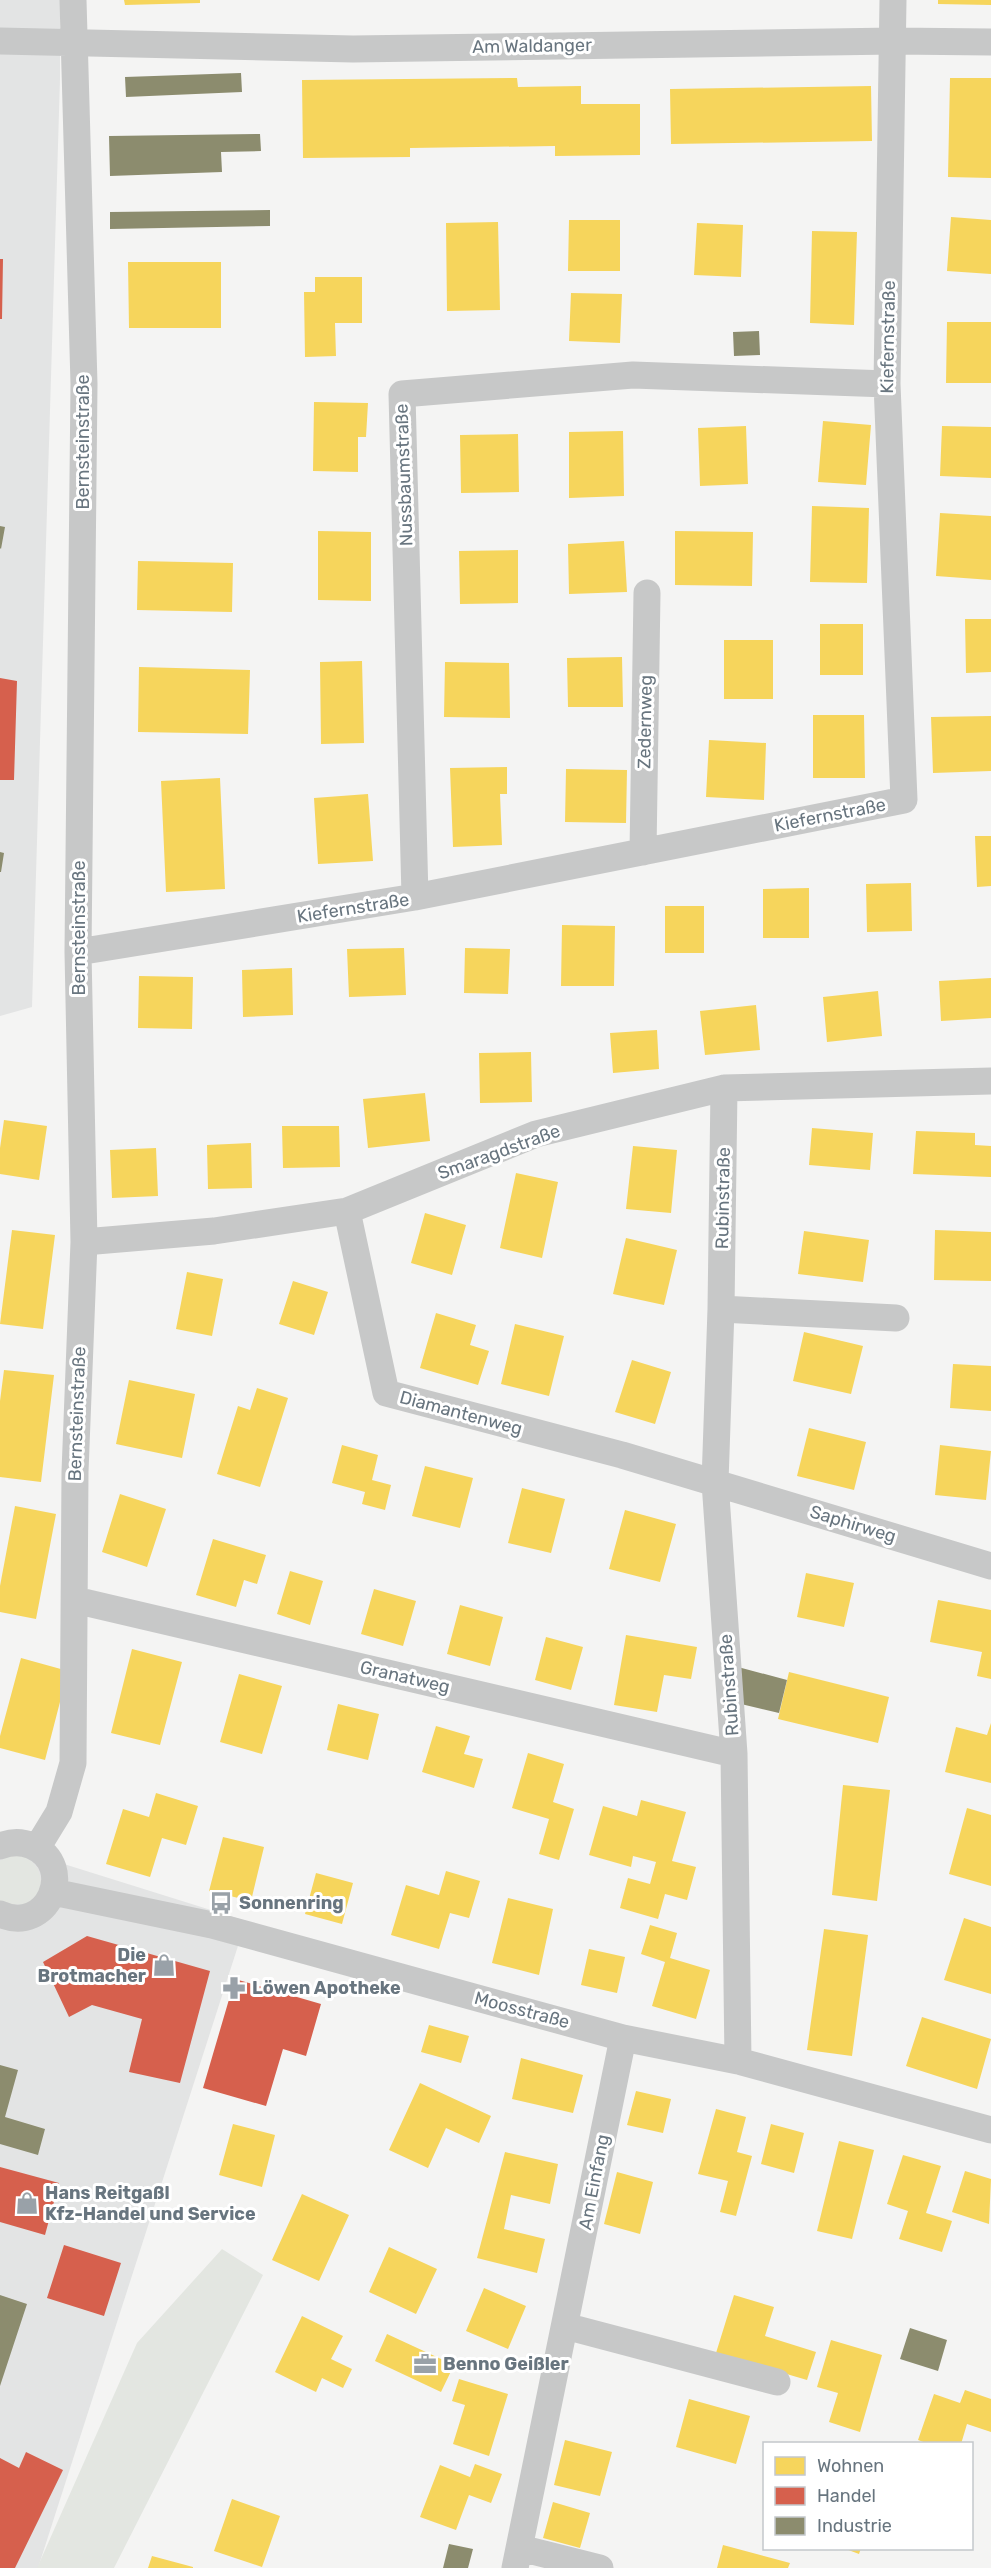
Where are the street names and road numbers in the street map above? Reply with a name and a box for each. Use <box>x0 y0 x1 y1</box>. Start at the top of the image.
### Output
street label: Am Waldanger <box>472 34 592 58</box>
street label: Kiefernstraße <box>876 280 900 394</box>
street label: Bernsteinstraße <box>72 375 94 509</box>
street label: Nussbaumstraße <box>391 403 417 547</box>
street label: Zedernweg <box>633 675 657 769</box>
street label: Kiefernstraße <box>772 793 888 837</box>
street label: Bernsteinstraße <box>68 861 90 995</box>
street label: Kiefernstraße <box>295 888 411 928</box>
street label: Smaragdstraße <box>435 1120 563 1184</box>
street label: Rubinstraße <box>711 1147 735 1249</box>
street label: Bernsteinstraße <box>64 1346 90 1482</box>
street label: Diamantenweg <box>397 1386 525 1440</box>
street label: Saphirweg <box>807 1500 899 1548</box>
street label: Rubinstraße <box>714 1633 744 1737</box>
street label: Granatweg <box>358 1656 452 1698</box>
street label: Moosstraße <box>472 1987 572 2033</box>
street label: Am Einfang <box>574 2132 614 2232</box>

